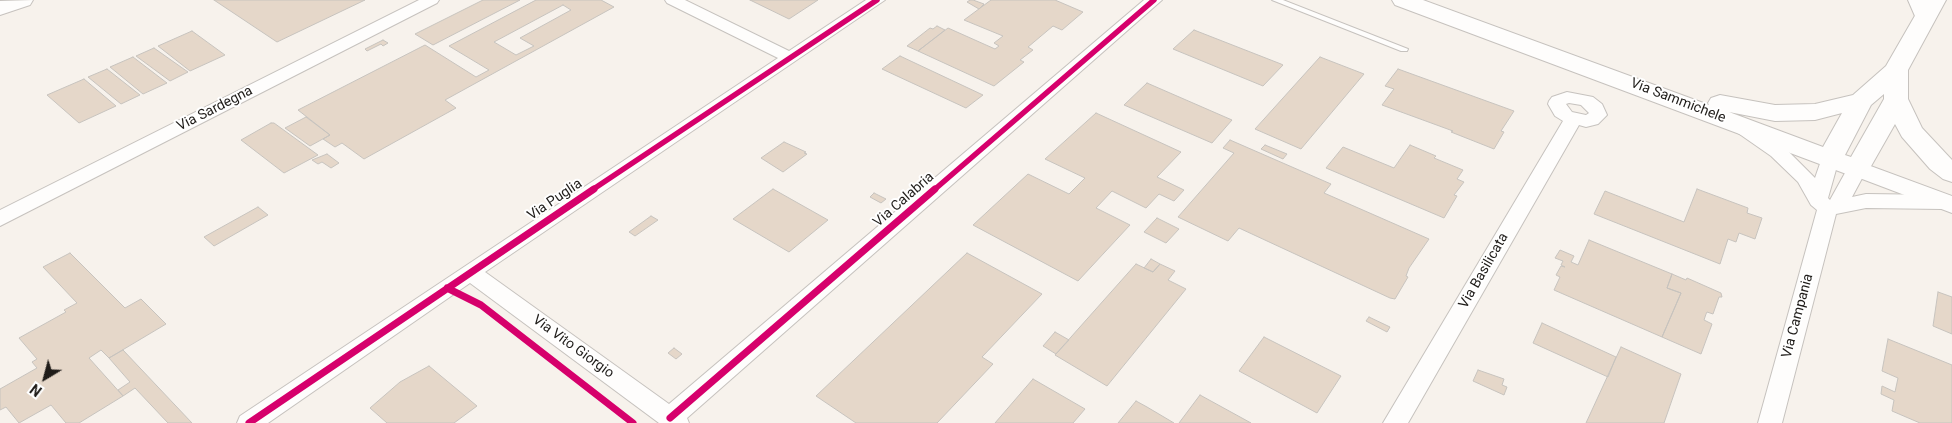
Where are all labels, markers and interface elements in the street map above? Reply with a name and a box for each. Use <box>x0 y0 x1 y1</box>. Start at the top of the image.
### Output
street label: Via Sammichele <box>1628 75 1728 127</box>
street label: Via Sardegna <box>174 83 256 135</box>
street label: Via Calabria <box>870 169 938 231</box>
street label: Via Puglia <box>525 176 585 224</box>
street label: Via Basilicata <box>1456 230 1512 312</box>
street label: Via Campania <box>1779 272 1817 360</box>
street label: Via Vito Giorgio <box>529 312 617 382</box>
north arrow <box>20 353 70 403</box>
text: N <box>27 381 45 399</box>

